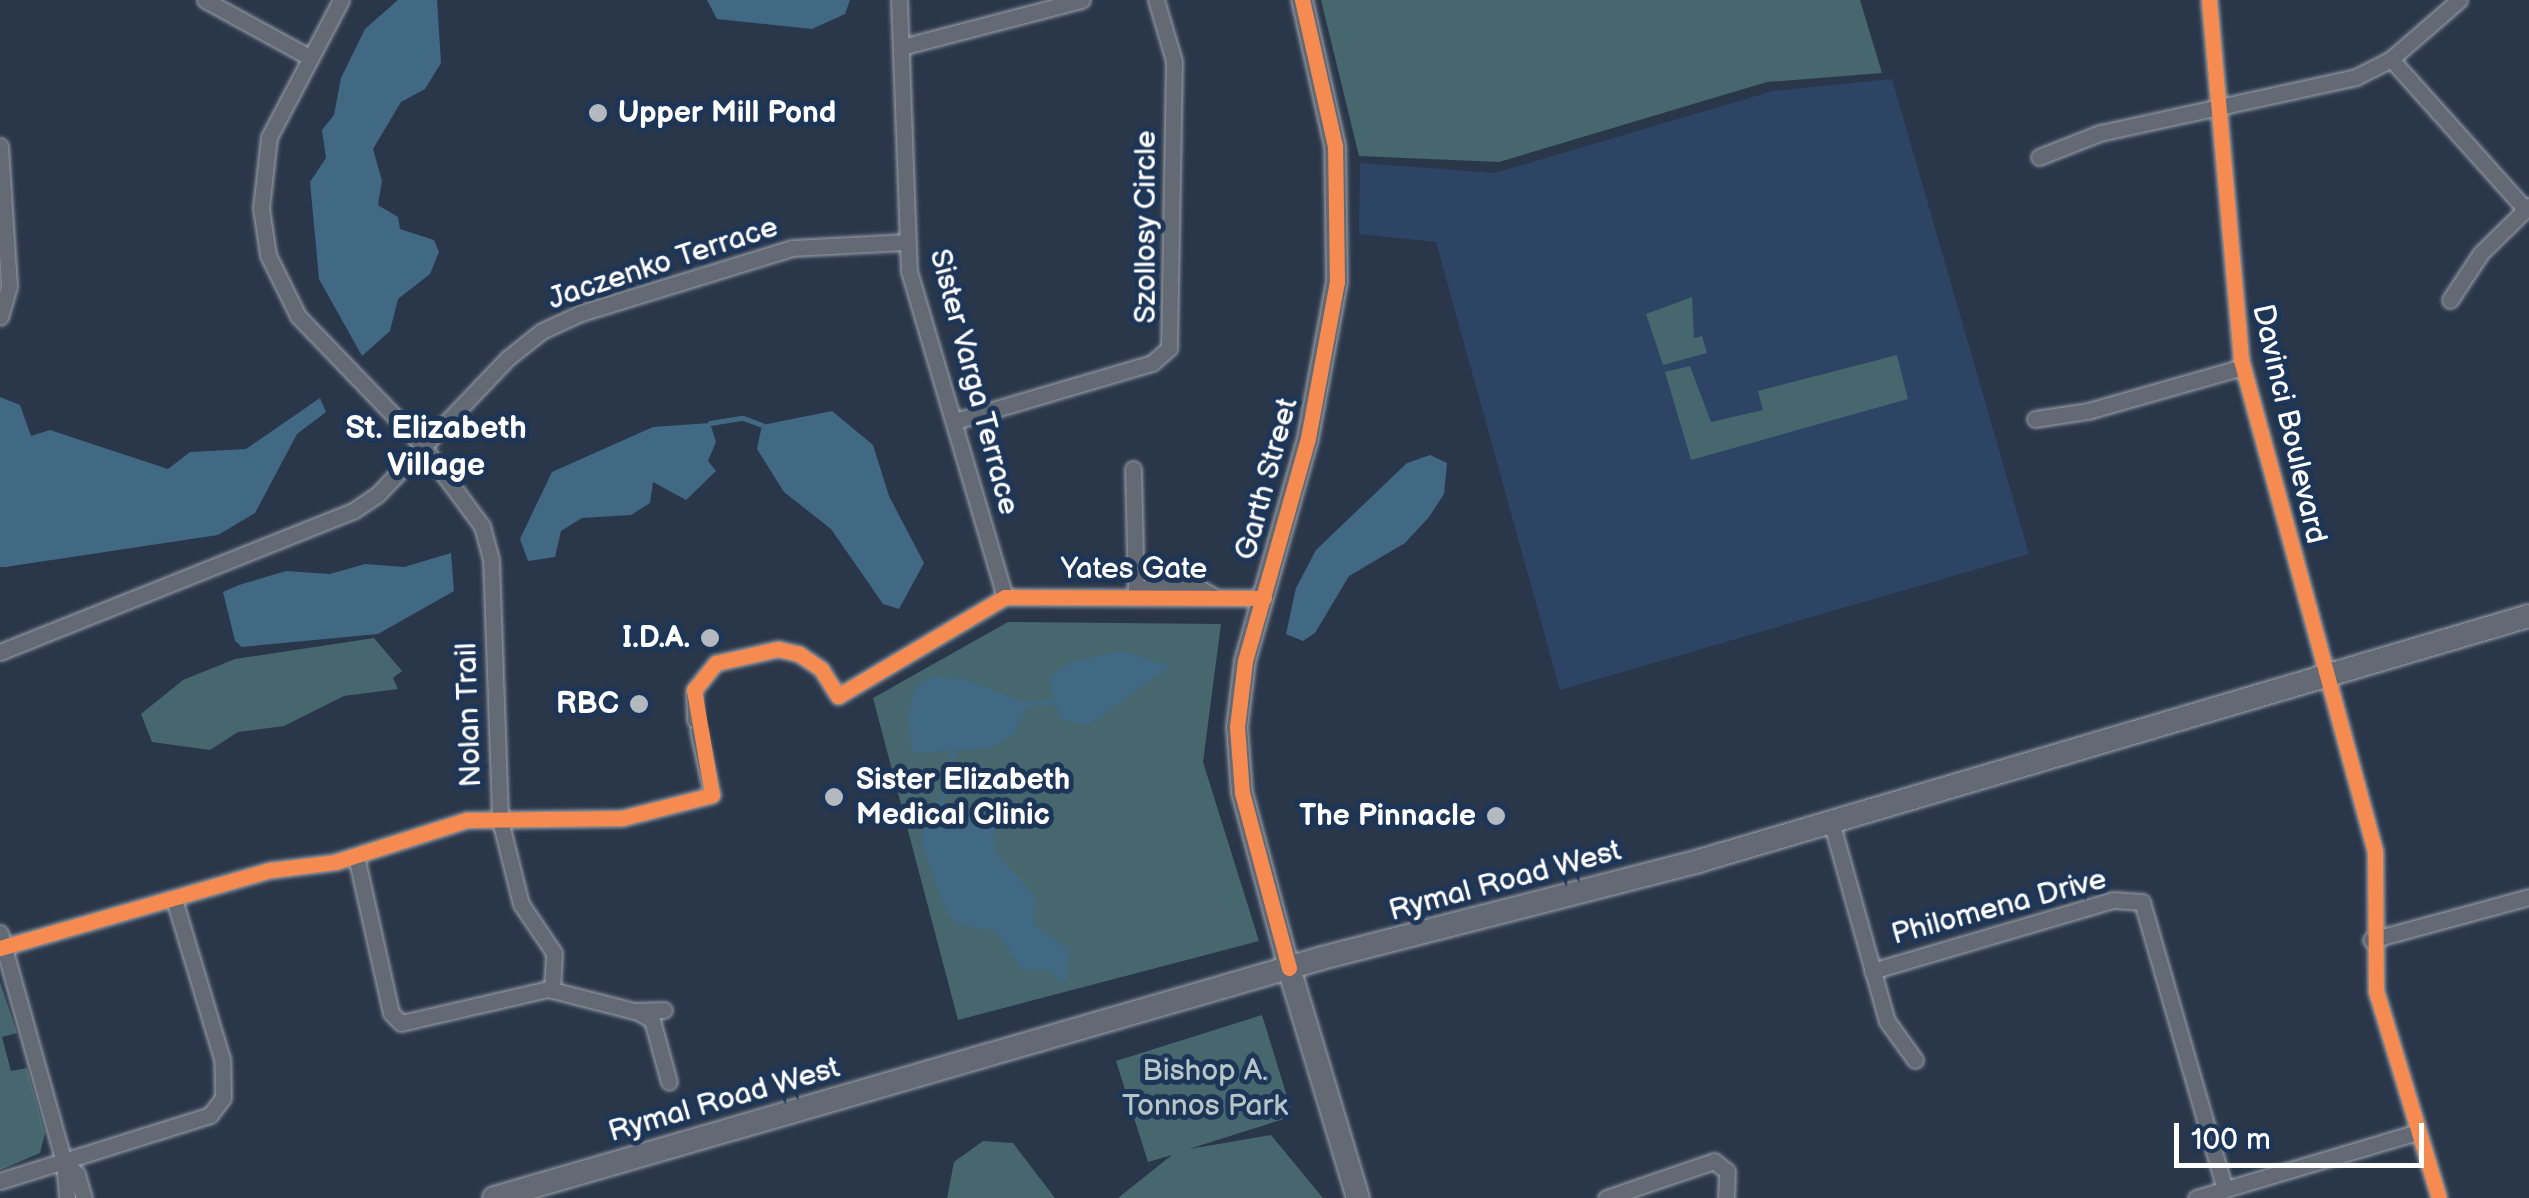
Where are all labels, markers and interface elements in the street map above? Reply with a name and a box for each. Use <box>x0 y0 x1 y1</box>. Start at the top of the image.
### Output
place label: Upper Mill Pond <box>618 95 836 131</box>
marker: Upper Mill Pond <box>587 102 609 124</box>
street label: Szollosy Circle <box>1128 130 1164 324</box>
street label: Jaczenko Terrace <box>543 209 783 317</box>
street label: Sister Varga Terrace <box>921 244 1027 520</box>
street label: Davinci Boulevard <box>2244 301 2334 547</box>
street label: Garth Street <box>1228 394 1306 564</box>
district label: St. Elizabeth Village <box>345 411 527 486</box>
street label: Yates Gate <box>1061 551 1207 587</box>
place label: I.D.A. <box>622 620 690 656</box>
marker: I.D.A. <box>699 627 721 649</box>
street label: Nolan Trail <box>448 642 490 788</box>
place label: RBC <box>556 686 619 722</box>
marker: RBC <box>628 693 650 715</box>
place label: Sister Elizabeth Medical Clinic <box>856 762 1070 832</box>
marker: Sister Elizabeth Medical Clinic <box>821 784 847 810</box>
place label: The Pinnacle <box>1299 798 1476 834</box>
marker: The Pinnacle <box>1485 805 1507 827</box>
street label: Rymal Road West <box>1384 833 1626 929</box>
street label: Philomena Drive <box>1888 861 2110 953</box>
street label: Rymal Road West <box>604 1050 844 1150</box>
park label: Bishop A. Tonnos Park <box>1122 1053 1288 1124</box>
scale bar <box>2179 1103 2429 1165</box>
text: 100 m <box>2191 1122 2271 1158</box>

